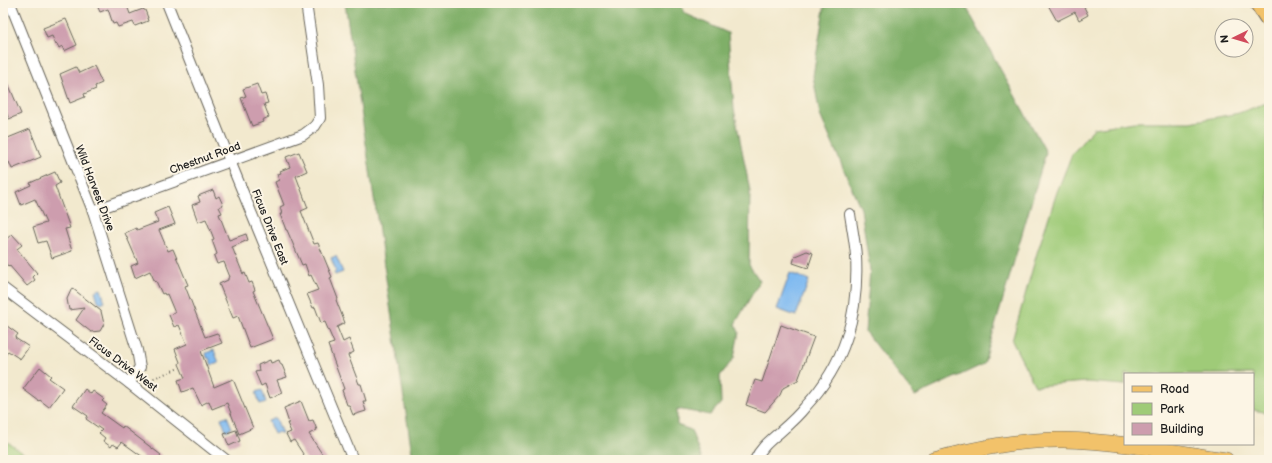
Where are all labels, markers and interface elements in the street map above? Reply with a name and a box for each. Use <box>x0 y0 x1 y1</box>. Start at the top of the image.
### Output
north arrow <box>1214 18 1254 58</box>
text: N <box>1218 34 1231 44</box>
street label: Chestnut Road <box>168 139 242 177</box>
street label: Wild Harvest Drive <box>73 143 118 233</box>
street label: Ficus Drive East <box>249 187 291 267</box>
street label: Ficus Drive West <box>86 334 160 394</box>
legend <box>1124 373 1254 445</box>
text: Road <box>1160 382 1189 397</box>
text: Park <box>1160 402 1184 417</box>
text: Building <box>1160 422 1204 437</box>

